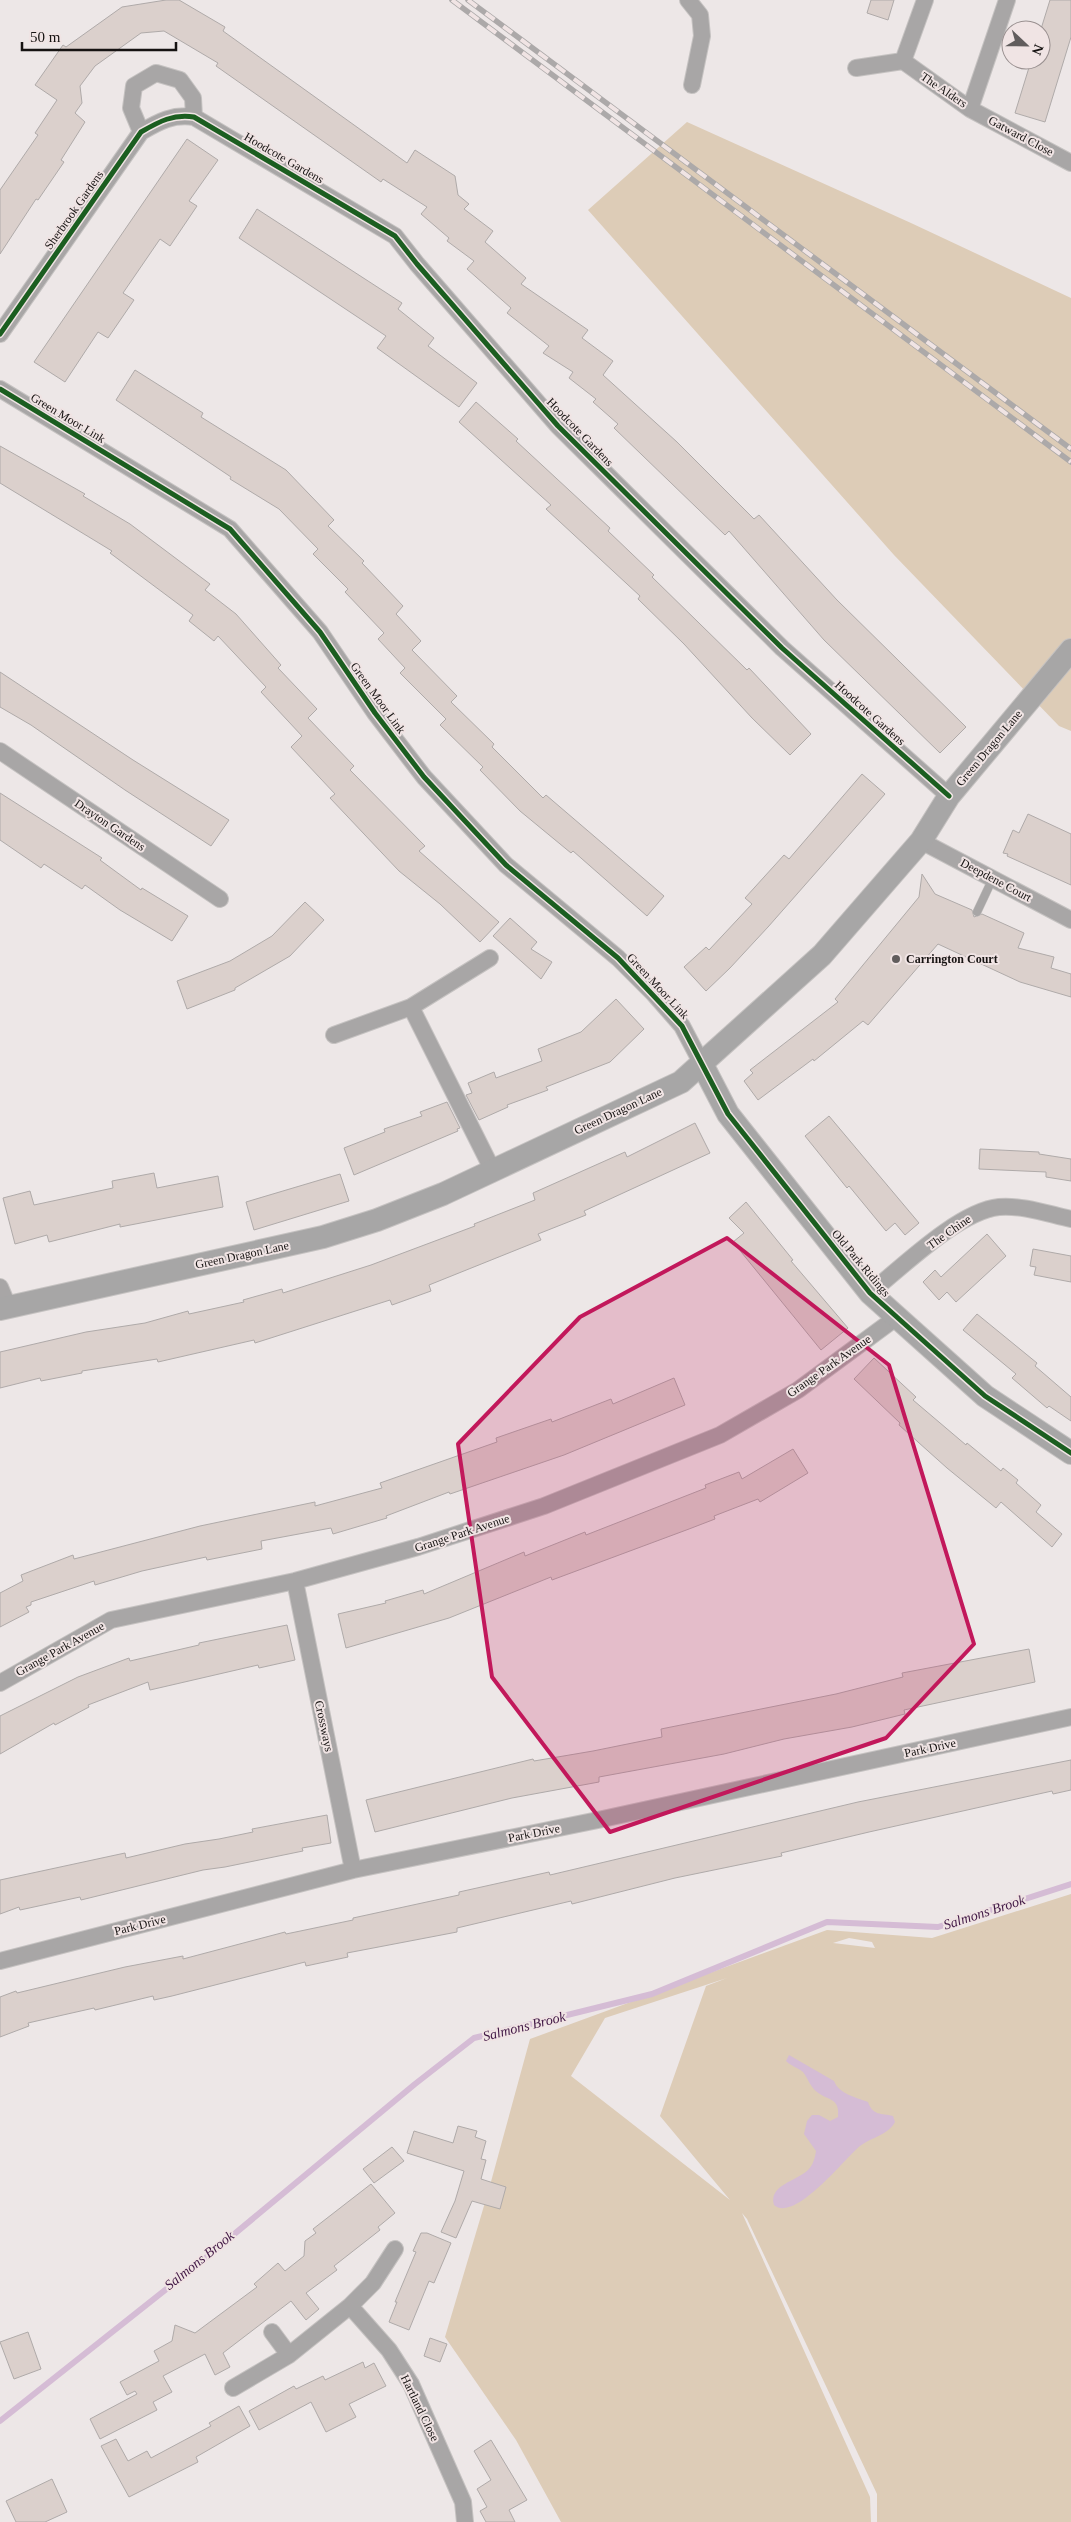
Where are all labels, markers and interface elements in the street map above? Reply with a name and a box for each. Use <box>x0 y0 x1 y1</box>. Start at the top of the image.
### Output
scale bar <box>22 20 176 52</box>
north arrow <box>1001 20 1051 70</box>
text: 50 m <box>30 29 61 45</box>
text: N <box>1029 42 1046 57</box>
street label: The Alders <box>918 69 970 111</box>
street label: Gatward Close <box>986 113 1056 159</box>
street label: Hoodcote Gardens <box>242 130 327 187</box>
street label: Sherbrook Gardens <box>42 168 107 252</box>
street label: Green Moor Link <box>28 390 108 446</box>
street label: Hoodcote Gardens <box>544 395 616 469</box>
street label: Green Moor Link <box>347 660 409 736</box>
street label: Hoodcote Gardens <box>832 678 908 748</box>
street label: Green Dragon Lane <box>953 707 1025 789</box>
street label: Drayton Gardens <box>72 796 148 854</box>
street label: Deepdene Court <box>958 855 1034 905</box>
street label: Green Moor Link <box>624 950 692 1022</box>
place label: Carrington Court <box>906 952 998 966</box>
marker: Carrington Court <box>890 953 902 965</box>
street label: Green Dragon Lane <box>572 1085 664 1137</box>
street label: The Chine <box>924 1212 974 1252</box>
street label: Old Park Ridings <box>829 1227 893 1300</box>
street label: Green Dragon Lane <box>194 1238 290 1272</box>
street label: Grange Park Avenue <box>784 1332 874 1400</box>
street label: Grange Park Avenue <box>413 1511 511 1555</box>
street label: Grange Park Avenue <box>13 1619 107 1679</box>
street label: Crossways <box>312 1699 336 1753</box>
street label: Park Drive <box>903 1736 957 1760</box>
street label: Park Drive <box>507 1821 561 1845</box>
water label: Salmons Brook <box>942 1892 1027 1933</box>
street label: Park Drive <box>113 1912 167 1938</box>
water label: Salmons Brook <box>481 2009 568 2044</box>
water label: Salmons Brook <box>162 2227 238 2293</box>
street label: Hartland Close <box>398 2372 442 2444</box>

